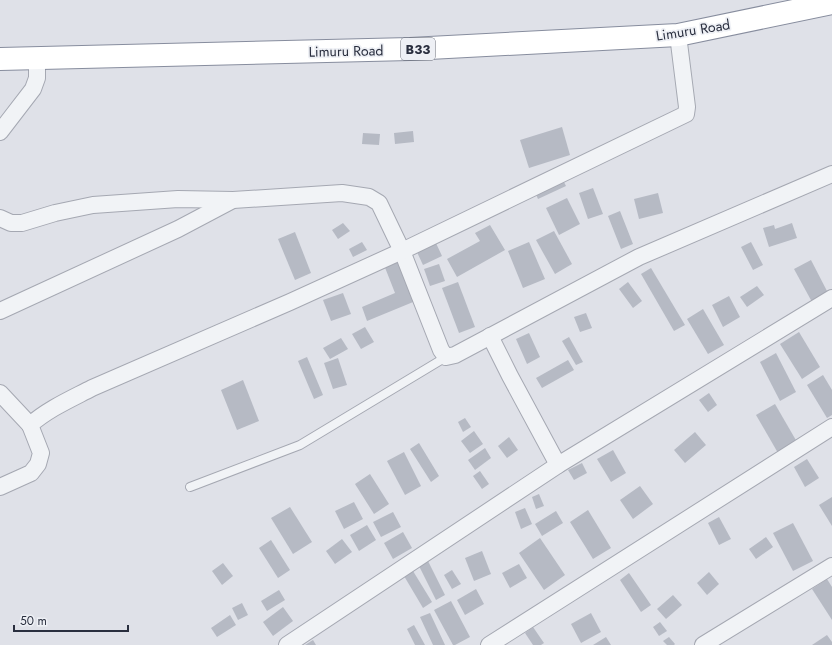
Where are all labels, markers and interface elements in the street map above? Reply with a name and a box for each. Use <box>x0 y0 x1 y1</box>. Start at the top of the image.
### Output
street label: Limuru Road <box>655 14 731 46</box>
road number: B33 <box>401 38 435 60</box>
street label: Limuru Road <box>308 40 384 62</box>
scale bar <box>14 607 128 633</box>
text: 50 m <box>20 612 47 630</box>

